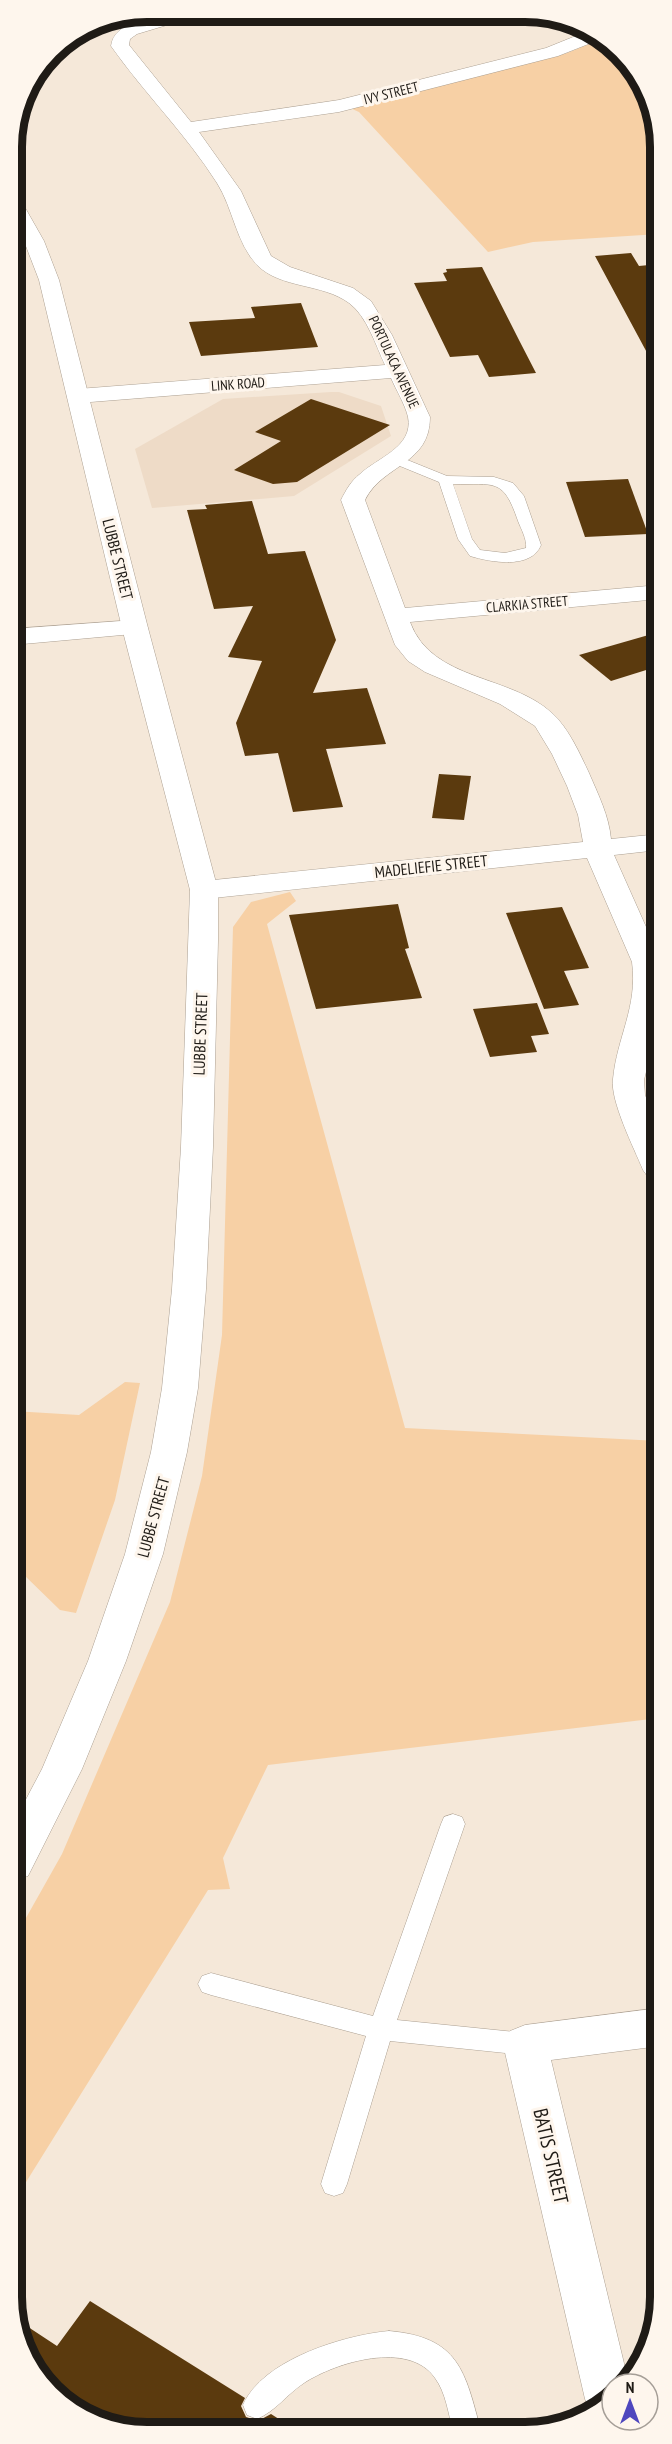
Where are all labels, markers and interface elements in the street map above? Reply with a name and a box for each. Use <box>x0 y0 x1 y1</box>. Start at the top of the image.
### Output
street label: IVY STREET <box>362 77 421 108</box>
street label: PORTULACA AVENUE <box>365 313 423 411</box>
street label: LINK ROAD <box>211 373 265 395</box>
street label: LUBBE STREET <box>98 516 138 602</box>
street label: CLARKIA STREET <box>485 591 569 617</box>
street label: MADELIEFIE STREET <box>374 850 488 882</box>
street label: LUBBE STREET <box>189 992 211 1076</box>
street label: LUBBE STREET <box>133 1474 173 1560</box>
street label: BATIS STREET <box>527 2106 575 2206</box>
north arrow <box>600 2372 660 2432</box>
text: N <box>626 2377 634 2397</box>

